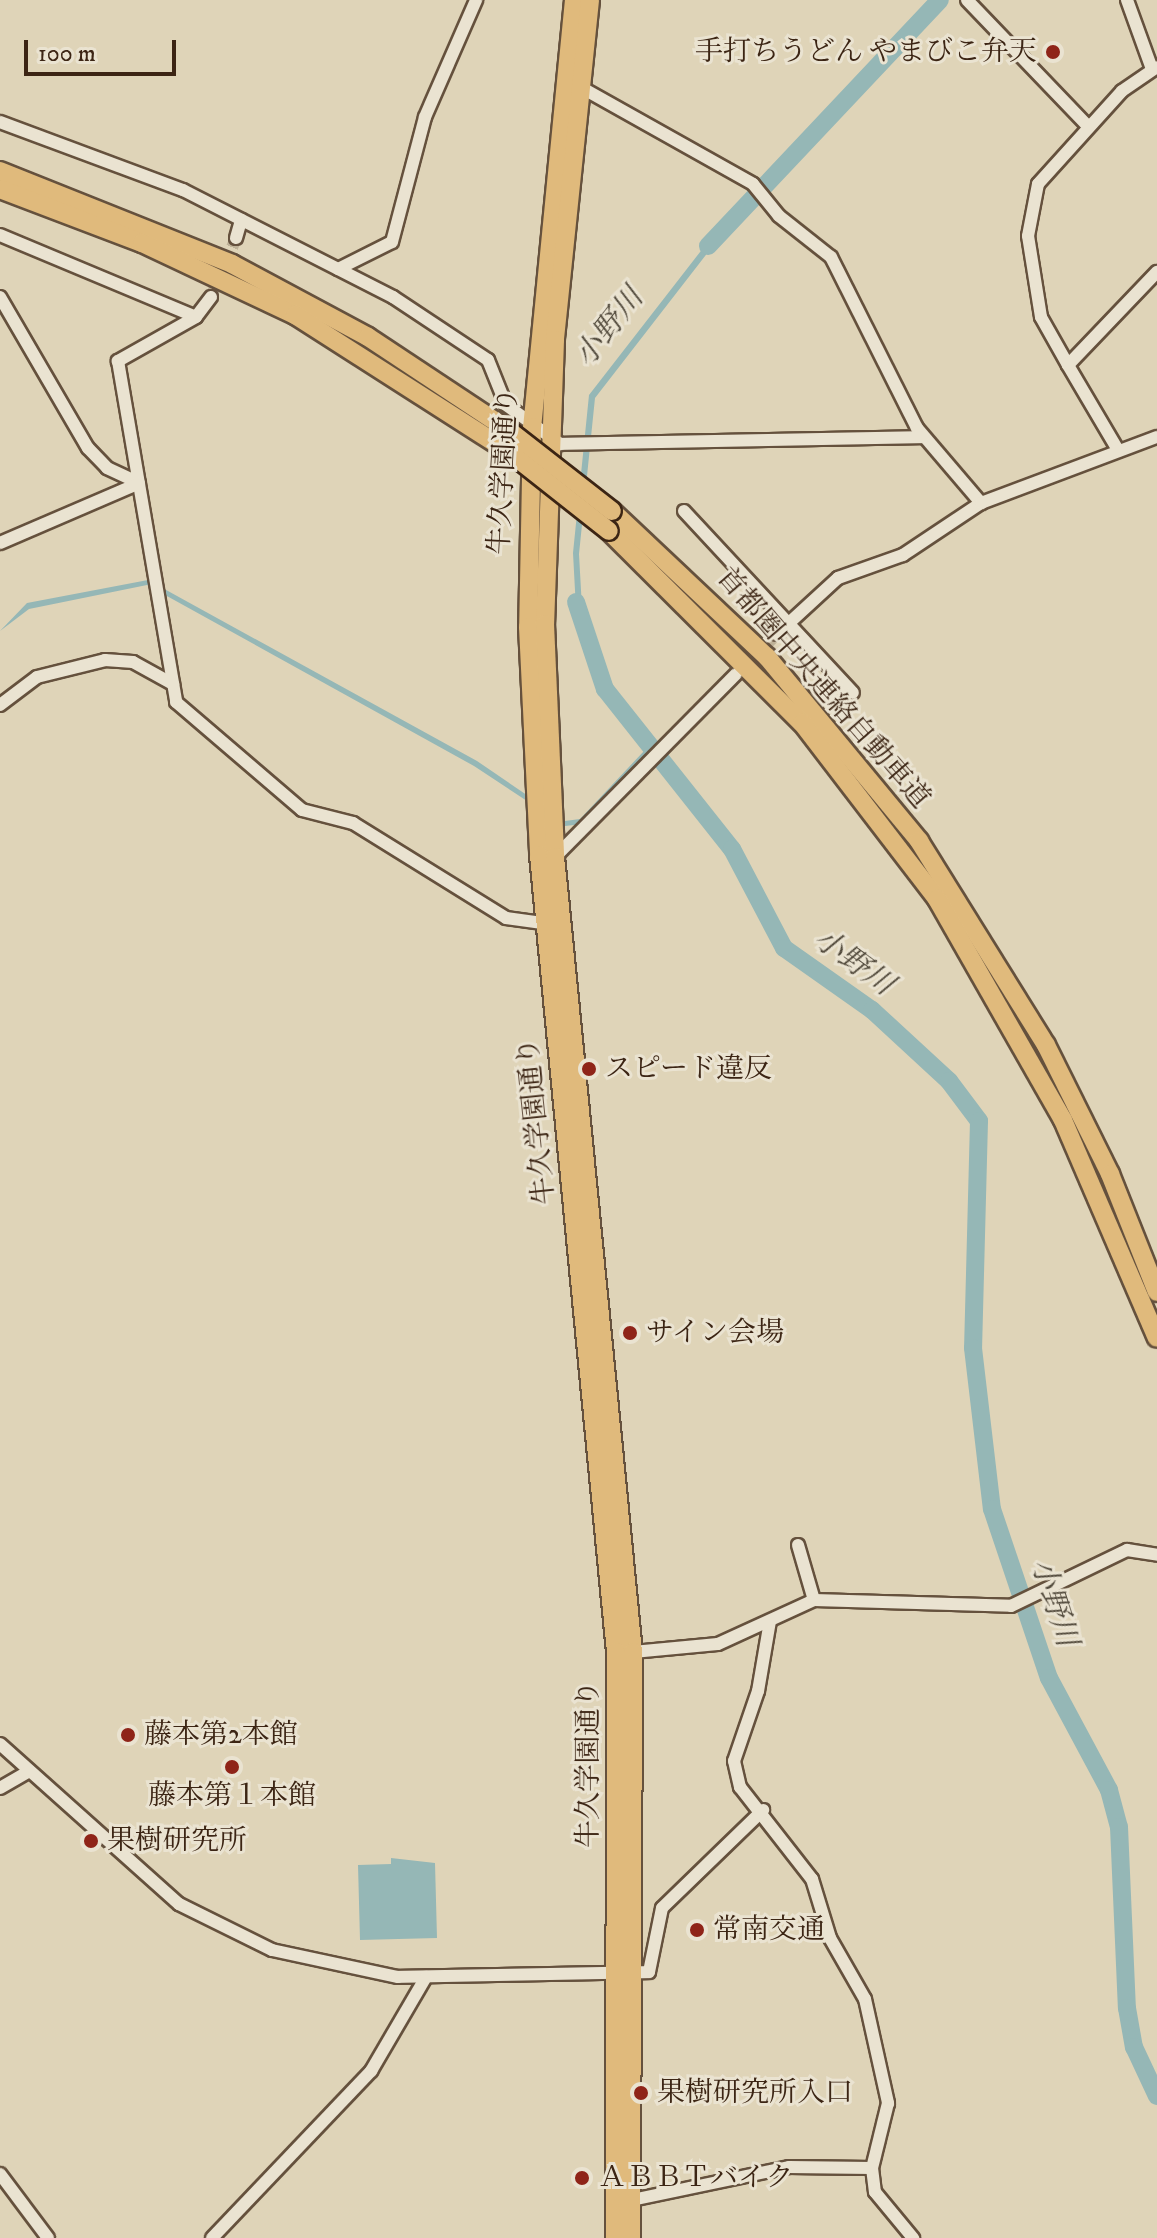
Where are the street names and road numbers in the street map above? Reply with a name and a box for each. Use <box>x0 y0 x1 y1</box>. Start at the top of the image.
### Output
street label: 牛久学園通り <box>483 386 525 556</box>
street label: 首都圏中央連絡自動車道 <box>709 561 937 815</box>
street label: 牛久学園通り <box>512 1036 562 1206</box>
street label: 牛久学園通り <box>572 1680 606 1848</box>

